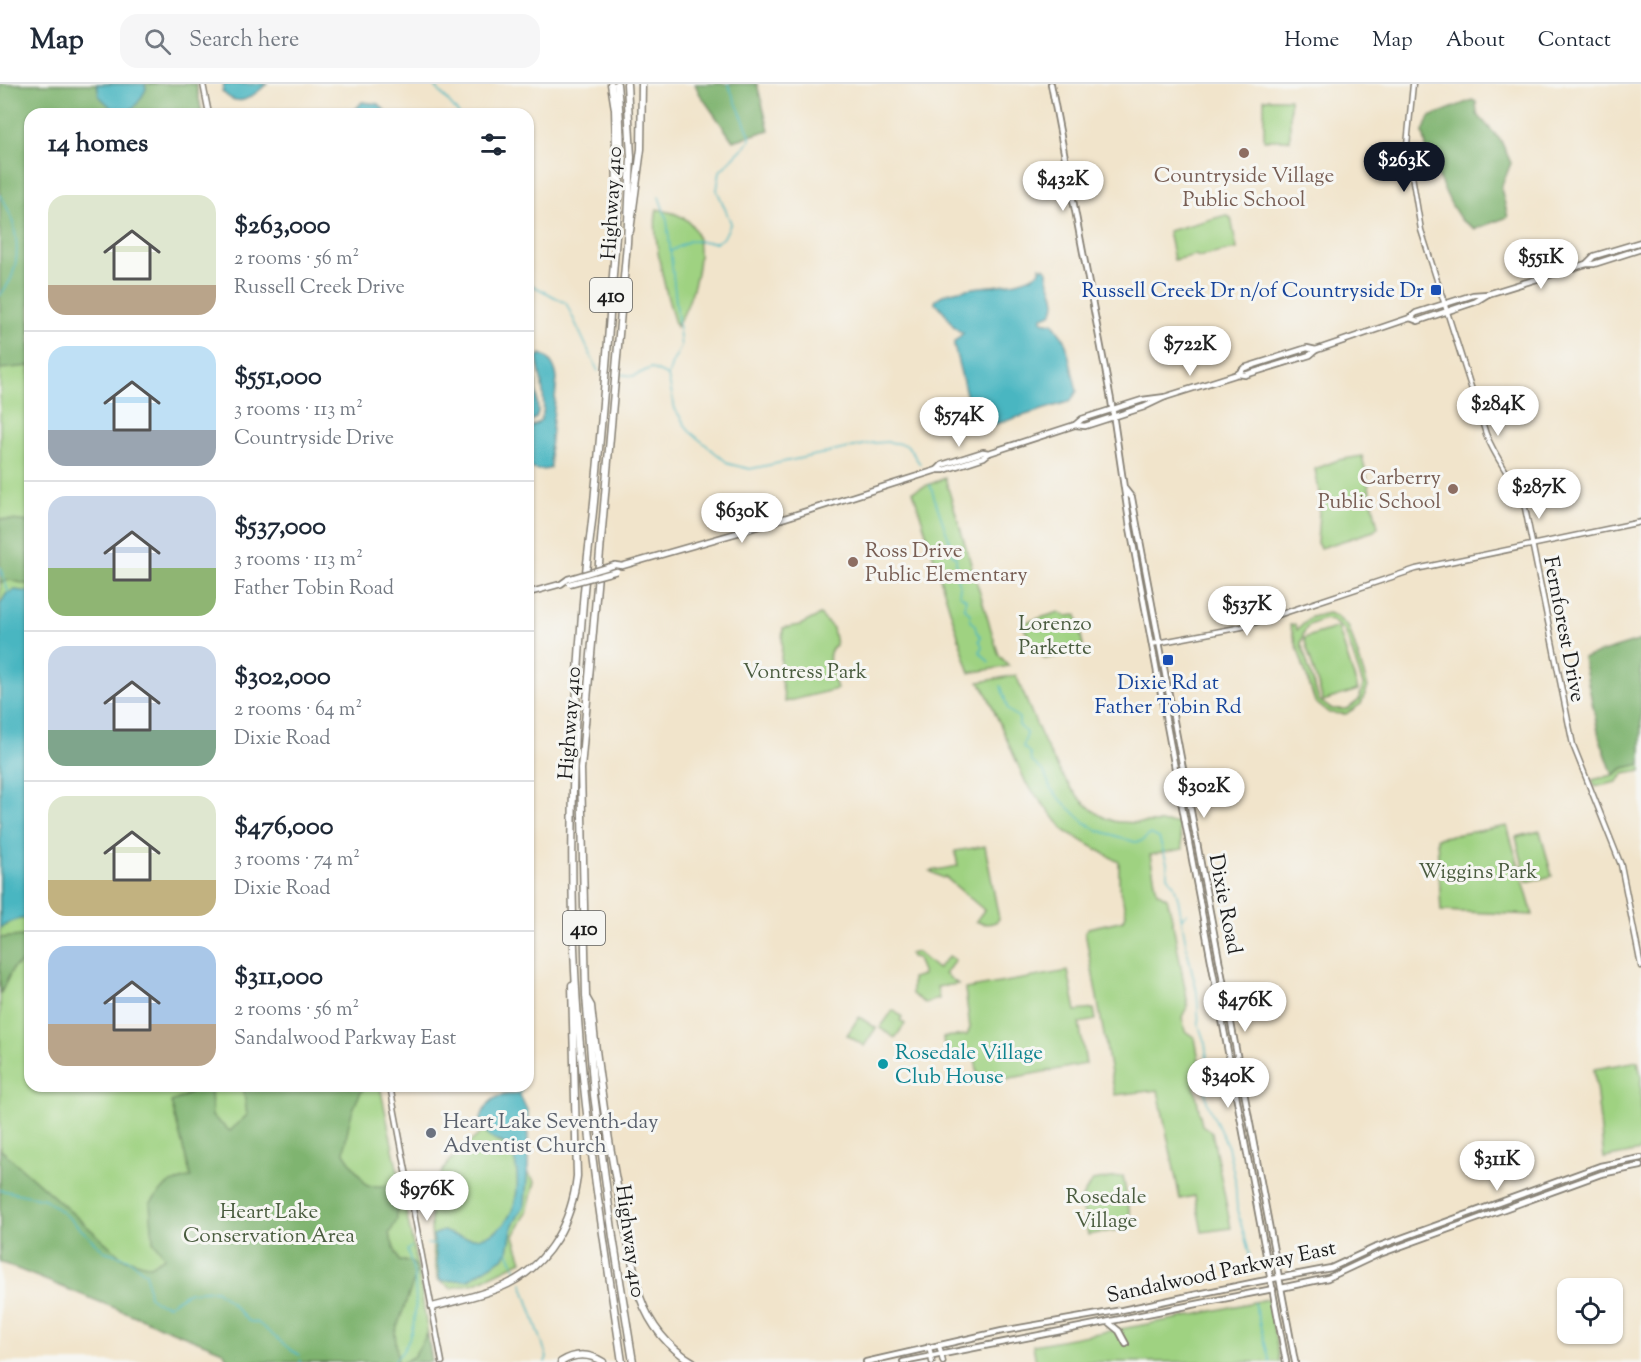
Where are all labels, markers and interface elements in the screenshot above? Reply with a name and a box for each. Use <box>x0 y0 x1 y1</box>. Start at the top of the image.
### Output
search box <box>120 14 540 68</box>
text: Map <box>30 21 84 61</box>
icon: search <box>141 25 174 58</box>
text: Search here <box>189 25 299 57</box>
text: Home <box>1284 26 1339 56</box>
text: Map <box>1372 26 1413 56</box>
text: About <box>1446 26 1505 56</box>
text: Contact <box>1538 26 1611 56</box>
text: 14 homes <box>48 126 148 163</box>
icon: filters <box>477 128 510 161</box>
pin: $263K <box>1362 142 1446 193</box>
street label: Highway 410 <box>595 146 631 261</box>
marker: Countryside Village Public School <box>1237 146 1251 160</box>
text: $263K <box>1378 147 1430 176</box>
pin: $432K <box>1021 161 1105 212</box>
place label: Countryside Village Public School <box>1154 162 1334 216</box>
text: $432K <box>1037 166 1089 195</box>
text: $263,000 <box>234 208 330 245</box>
icon: home <box>96 219 168 291</box>
pin: $551K <box>1499 239 1583 290</box>
text: $551K <box>1518 244 1564 273</box>
text: 2 rooms · 56 m² <box>234 245 359 274</box>
text: Russell Creek Drive <box>234 274 405 303</box>
place label: Russell Creek Dr n/of Countryside Dr <box>1082 277 1424 307</box>
road number: 410 <box>590 278 632 312</box>
marker: Russell Creek Dr n/of Countryside Dr <box>1429 283 1443 297</box>
pin: $722K <box>1148 326 1232 377</box>
text: $722K <box>1163 331 1217 360</box>
text: $551,000 <box>234 359 322 396</box>
icon: home <box>96 370 168 442</box>
pin: $284K <box>1456 386 1540 437</box>
text: $284K <box>1471 391 1525 420</box>
text: 3 rooms · 113 m² <box>234 396 363 425</box>
pin: $574K <box>917 397 1001 448</box>
text: $574K <box>934 402 984 431</box>
text: Countryside Drive <box>234 425 394 454</box>
place label: Carberry Public School <box>1318 464 1442 518</box>
pin: $287K <box>1497 469 1581 520</box>
text: $287K <box>1512 474 1566 503</box>
marker: Carberry Public School <box>1446 482 1460 496</box>
pin: $630K <box>700 493 784 544</box>
text: $630K <box>715 498 769 527</box>
text: $537,000 <box>234 509 326 546</box>
icon: home <box>96 520 168 592</box>
place label: Ross Drive Public Elementary <box>865 537 1028 591</box>
text: 3 rooms · 113 m² <box>234 546 363 575</box>
street label: Fernforest Drive <box>1534 554 1592 705</box>
marker: Ross Drive Public Elementary <box>846 555 860 569</box>
text: Father Tobin Road <box>234 575 394 604</box>
pin: $537K <box>1205 586 1289 637</box>
text: $537K <box>1222 591 1272 620</box>
park label: Lorenzo Parkette <box>1018 610 1092 664</box>
marker: Dixie Rd at Father Tobin Rd <box>1161 653 1175 667</box>
park label: Vontress Park <box>743 658 868 688</box>
text: $302,000 <box>234 659 331 696</box>
street label: Highway 410 <box>552 665 590 781</box>
place label: Dixie Rd at Father Tobin Rd <box>1094 669 1242 723</box>
icon: home <box>96 670 168 742</box>
text: 2 rooms · 64 m² <box>234 696 362 725</box>
text: Dixie Road <box>234 725 331 754</box>
pin: $302K <box>1162 768 1246 819</box>
text: $302K <box>1178 773 1230 802</box>
text: $476,000 <box>234 809 333 846</box>
icon: home <box>96 820 168 892</box>
text: 3 rooms · 74 m² <box>234 846 360 875</box>
street label: Dixie Road <box>1200 852 1248 957</box>
park label: Wiggins Park <box>1418 858 1538 888</box>
text: Dixie Road <box>234 875 331 904</box>
road number: 410 <box>563 911 605 945</box>
text: $311,000 <box>234 959 323 996</box>
icon: home <box>96 970 168 1042</box>
pin: $476K <box>1203 982 1287 1033</box>
text: $476K <box>1217 987 1273 1016</box>
text: 2 rooms · 56 m² <box>234 996 359 1025</box>
text: Sandalwood Parkway East <box>234 1025 456 1054</box>
place label: Rosedale Village Club House <box>895 1039 1043 1093</box>
marker: Rosedale Village Club House <box>876 1057 890 1071</box>
pin: $340K <box>1186 1058 1270 1109</box>
text: $340K <box>1201 1063 1255 1092</box>
place label: Heart Lake Seventh-day Adventist Church <box>443 1108 659 1162</box>
marker: Heart Lake Seventh-day Adventist Church <box>424 1126 438 1140</box>
pin: $311K <box>1455 1141 1539 1192</box>
text: $311K <box>1474 1146 1520 1175</box>
pin: $976K <box>385 1171 469 1222</box>
text: $976K <box>400 1176 454 1205</box>
street label: Highway 410 <box>606 1183 652 1300</box>
park label: Rosedale Village <box>1066 1183 1146 1237</box>
park label: Heart Lake Conservation Area <box>183 1198 355 1252</box>
street label: Sandalwood Parkway East <box>1104 1234 1339 1312</box>
map controls <box>1557 1278 1623 1344</box>
button: locate <box>1557 1278 1623 1344</box>

